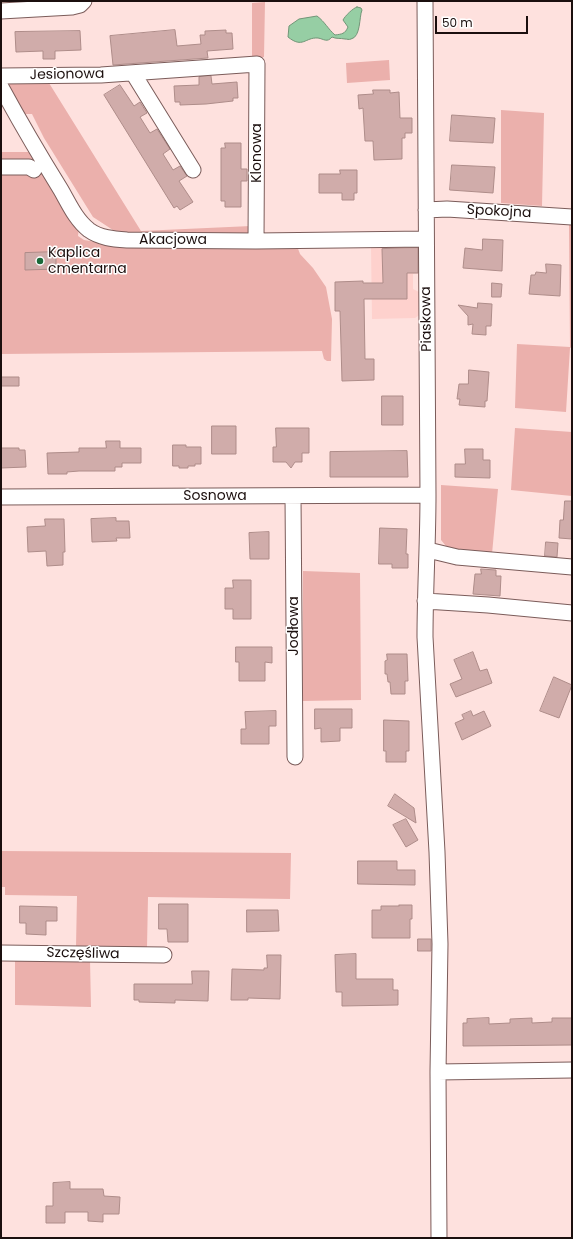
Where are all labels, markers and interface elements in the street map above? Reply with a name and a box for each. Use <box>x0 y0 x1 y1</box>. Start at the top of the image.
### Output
scale bar <box>437 8 530 34</box>
text: 50 m <box>442 14 473 31</box>
street label: Jesionowa <box>30 66 104 84</box>
street label: Klonowa <box>249 123 265 183</box>
street label: Spokojna <box>466 202 532 222</box>
street label: Akacjowa <box>139 232 207 248</box>
place label: Kaplica cmentarna <box>48 245 127 278</box>
marker: Kaplica cmentarna <box>35 256 45 266</box>
street label: Piaskowa <box>418 286 436 352</box>
street label: Sosnowa <box>183 488 247 504</box>
street label: Jodłowa <box>286 596 302 656</box>
street label: Szczęśliwa <box>46 945 120 963</box>

